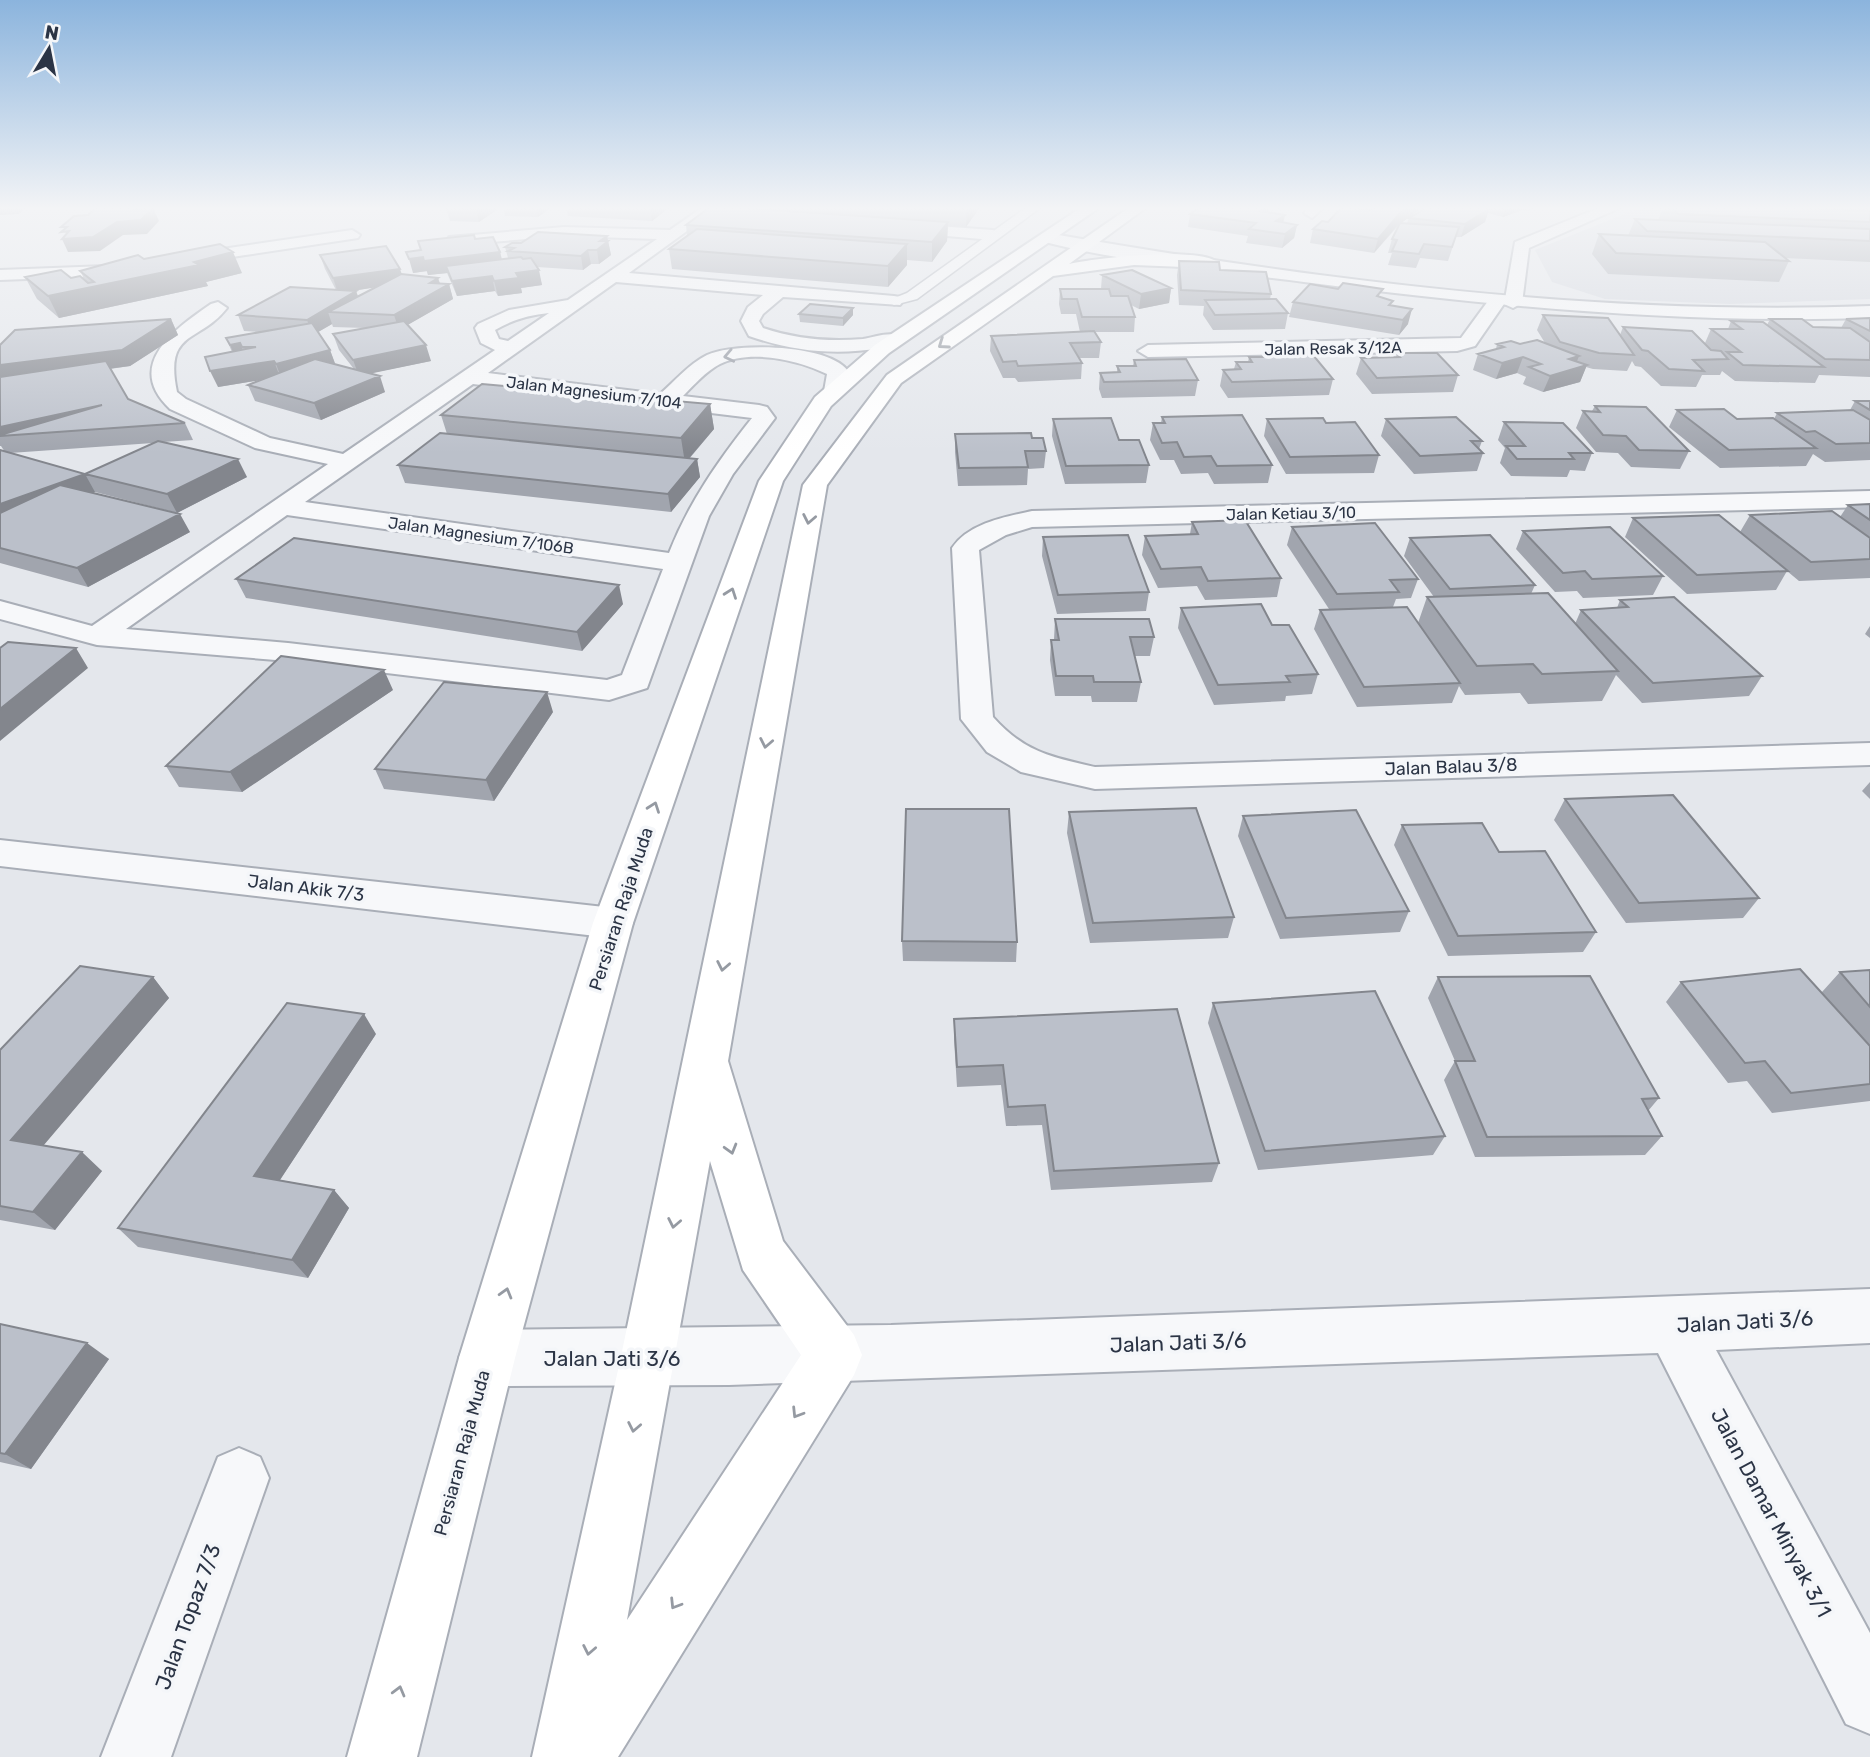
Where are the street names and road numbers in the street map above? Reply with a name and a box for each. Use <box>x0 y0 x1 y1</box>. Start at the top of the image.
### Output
street label: Jalan Resak 3/12A <box>1264 338 1402 359</box>
street label: Jalan Magnesium 7/104 <box>505 372 683 413</box>
street label: Jalan Ketiau 3/10 <box>1226 503 1356 524</box>
street label: Jalan Magnesium 7/106B <box>387 513 575 558</box>
street label: Jalan Balau 3/8 <box>1384 754 1518 780</box>
street label: Persiaran Raja Muda <box>584 825 658 993</box>
street label: Jalan Akik 7/3 <box>246 870 366 906</box>
street label: Jalan Jati 3/6 <box>1676 1305 1814 1338</box>
street label: Jalan Jati 3/6 <box>1109 1328 1247 1357</box>
street label: Jalan Jati 3/6 <box>544 1346 680 1371</box>
street label: Persiaran Raja Muda <box>429 1368 495 1538</box>
street label: Jalan Damar Minyak 3/1 <box>1706 1404 1837 1621</box>
street label: Jalan Topaz 7/3 <box>150 1541 225 1693</box>

